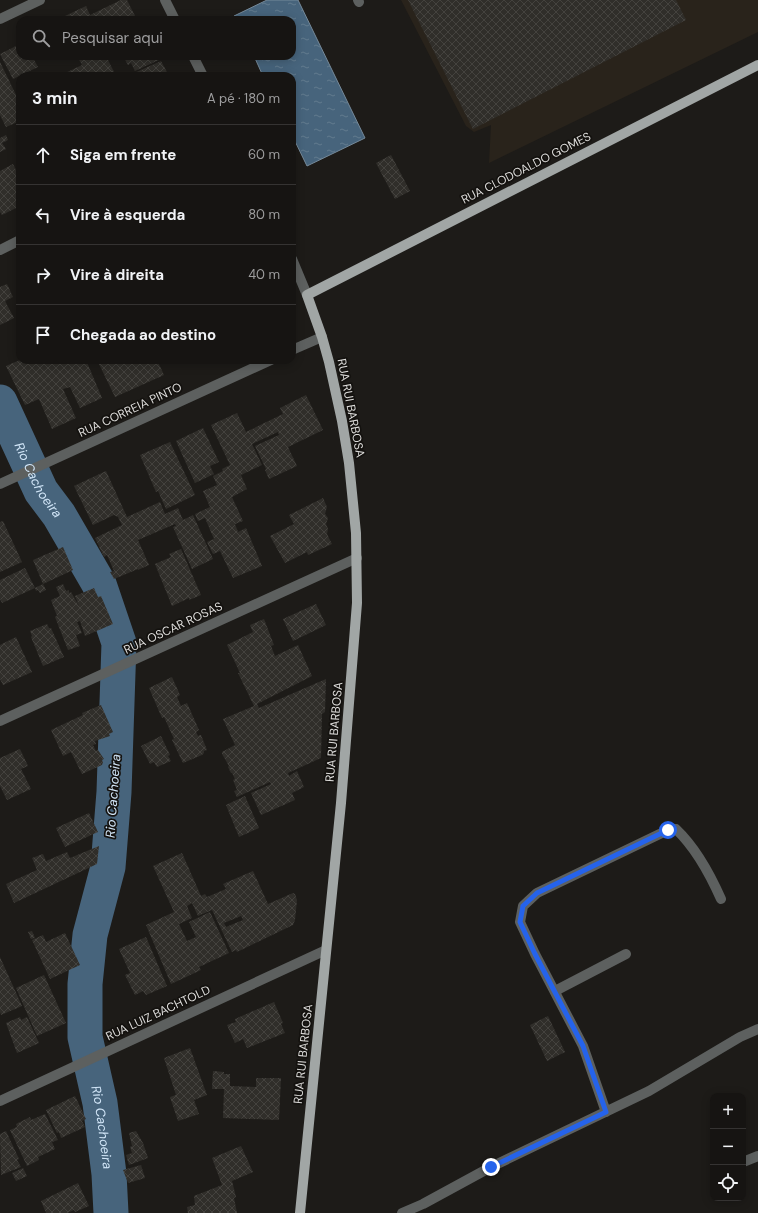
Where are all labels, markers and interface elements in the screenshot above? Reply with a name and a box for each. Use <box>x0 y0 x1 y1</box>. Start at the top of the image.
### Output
search box <box>16 16 296 60</box>
icon: search <box>30 27 52 49</box>
text: Pesquisar aqui <box>62 28 163 48</box>
text: 3 min <box>32 87 77 109</box>
text: A pé · 180 m <box>207 90 280 107</box>
street label: RUA CLODOALDO GOMES <box>458 128 594 208</box>
icon: ahead <box>32 144 54 166</box>
text: Siga em frente <box>70 145 176 165</box>
text: 60 m <box>248 146 280 163</box>
icon: left <box>32 204 54 226</box>
text: Vire à esquerda <box>70 205 185 225</box>
text: 80 m <box>248 206 280 223</box>
icon: right <box>32 264 54 286</box>
text: Vire à direita <box>70 265 164 285</box>
text: 40 m <box>248 266 280 283</box>
icon: arrive <box>32 324 54 346</box>
text: Chegada ao destino <box>70 325 216 345</box>
street label: RUA RUI BARBOSA <box>334 357 368 459</box>
street label: RUA CORREIA PINTO <box>76 379 184 441</box>
water label: Rio Cachoeira <box>11 439 66 521</box>
street label: RUA OSCAR ROSAS <box>121 598 225 658</box>
street label: RUA RUI BARBOSA <box>322 681 346 783</box>
water label: Rio Cachoeira <box>102 753 124 839</box>
route start <box>659 821 677 839</box>
street label: RUA LUIZ BACHTOLD <box>103 982 213 1044</box>
street label: RUA RUI BARBOSA <box>290 1003 316 1105</box>
water label: Rio Cachoeira <box>88 1084 117 1170</box>
map controls <box>710 1093 746 1201</box>
button: + <box>710 1093 746 1129</box>
button: − <box>710 1129 746 1165</box>
route end <box>482 1158 500 1176</box>
button: locate <box>710 1165 746 1201</box>

